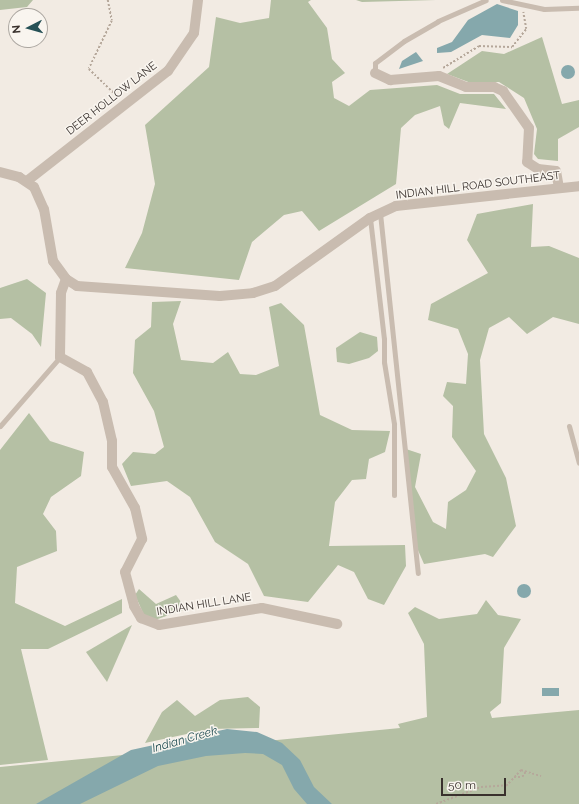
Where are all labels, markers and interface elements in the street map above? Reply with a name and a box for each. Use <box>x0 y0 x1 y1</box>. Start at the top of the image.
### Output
north arrow <box>8 8 48 48</box>
text: N <box>10 24 23 34</box>
street label: DEER HOLLOW LANE <box>64 59 160 139</box>
street label: INDIAN HILL ROAD SOUTHEAST <box>395 169 561 203</box>
street label: INDIAN HILL LANE <box>156 591 252 619</box>
water label: Indian Creek <box>151 724 219 756</box>
scale bar <box>443 770 508 796</box>
text: 50 m <box>448 778 476 792</box>

